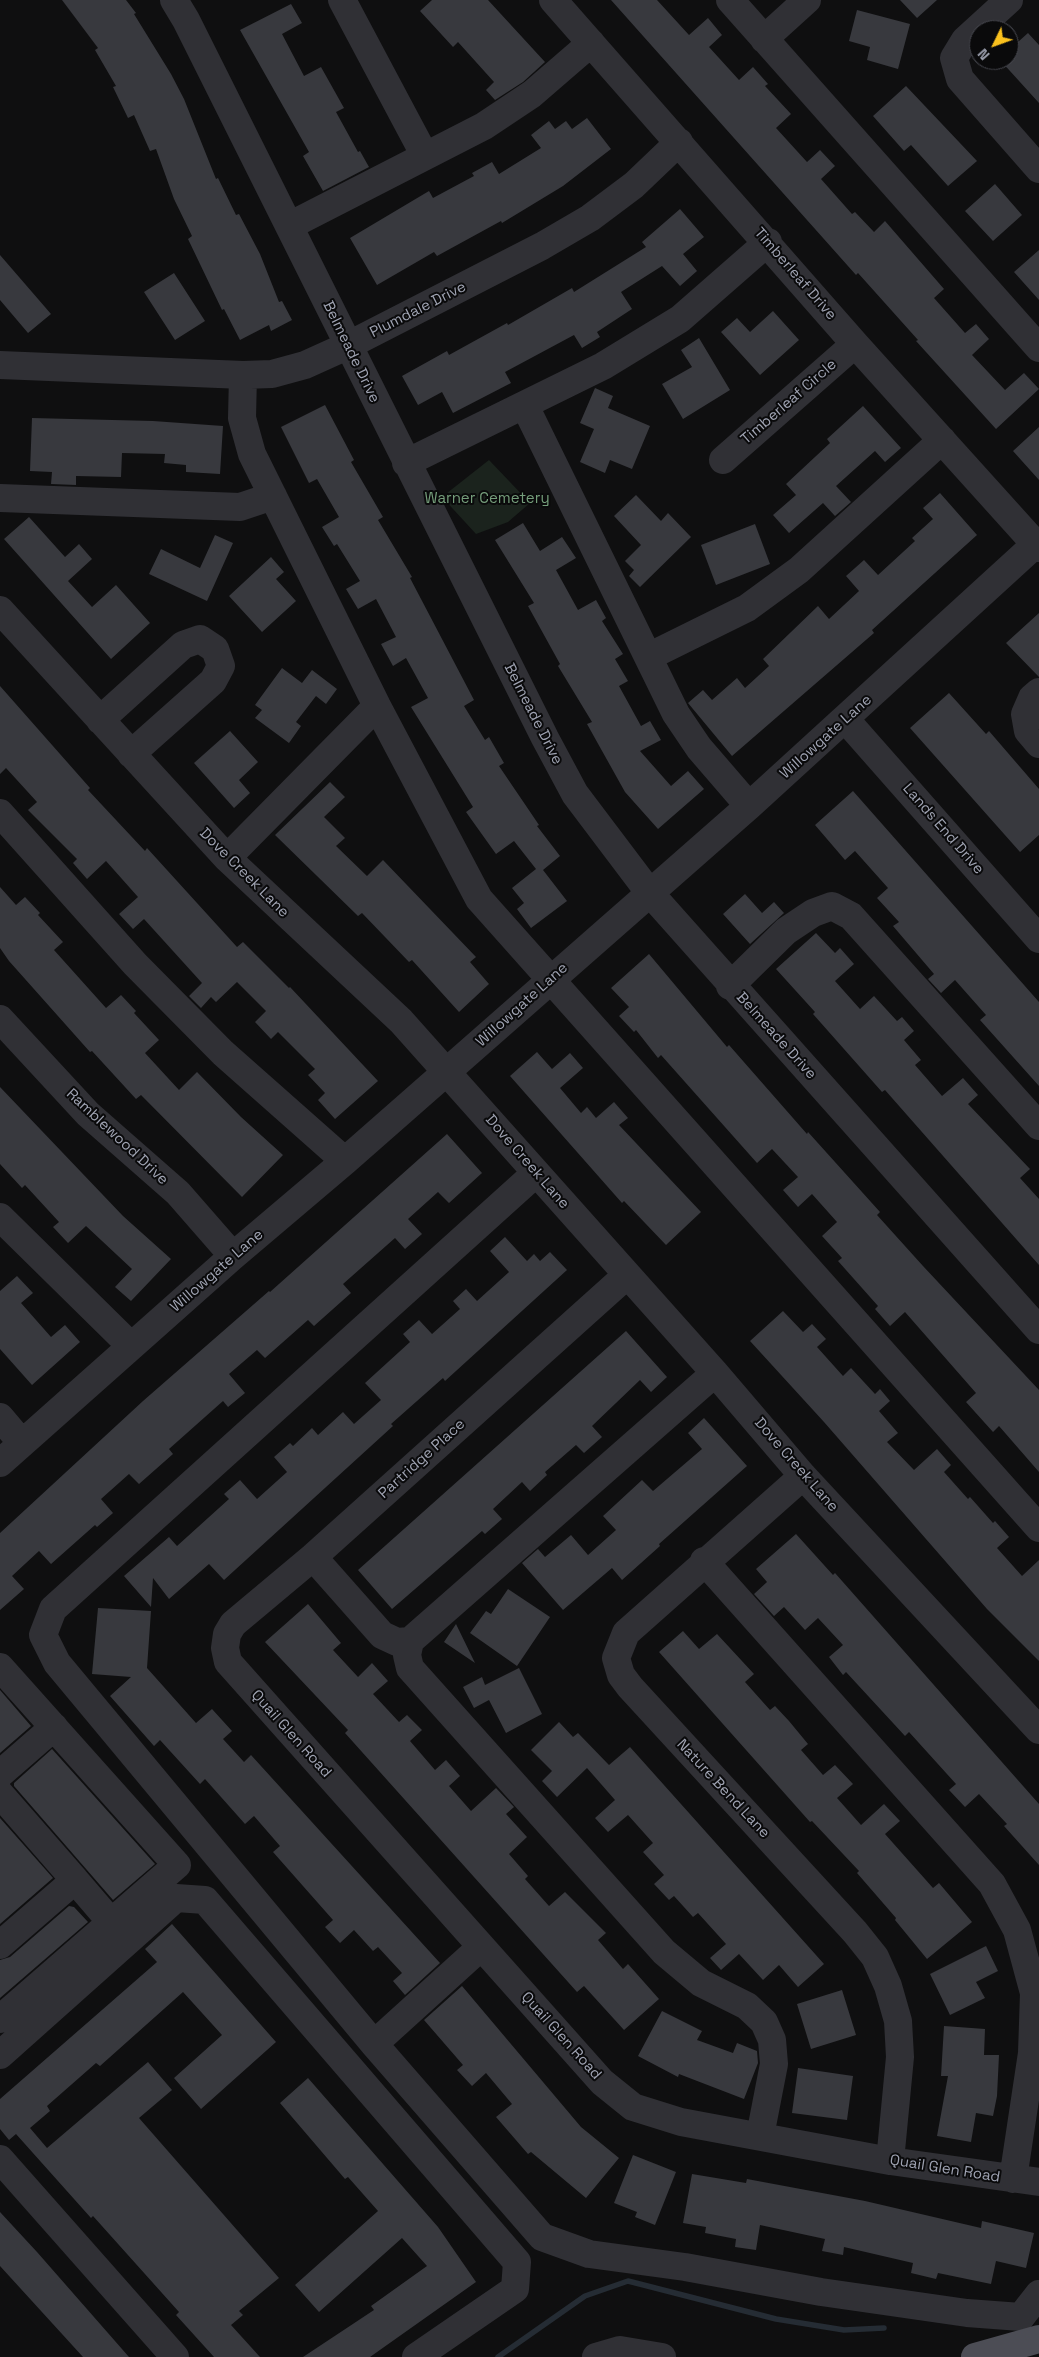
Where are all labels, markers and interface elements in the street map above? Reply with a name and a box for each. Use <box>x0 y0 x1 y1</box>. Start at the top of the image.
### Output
north arrow <box>969 20 1019 70</box>
text: N <box>974 45 993 64</box>
street label: Timberleaf Drive <box>750 224 840 324</box>
street label: Plumdale Drive <box>367 278 469 342</box>
street label: Belmeade Drive <box>319 298 383 406</box>
street label: Timberleaf Circle <box>737 356 841 448</box>
park label: Warner Cemetery <box>424 490 550 508</box>
street label: Belmeade Drive <box>500 660 566 768</box>
street label: Willowgate Lane <box>776 691 876 783</box>
street label: Lands End Drive <box>899 780 987 878</box>
street label: Dove Creek Lane <box>196 825 292 921</box>
street label: Willowgate Lane <box>472 959 572 1051</box>
street label: Belmeade Drive <box>732 989 820 1083</box>
street label: Ramblewood Drive <box>62 1085 172 1189</box>
street label: Dove Creek Lane <box>481 1111 573 1213</box>
street label: Willowgate Lane <box>167 1226 267 1316</box>
street label: Dove Creek Lane <box>750 1414 842 1516</box>
street label: Partridge Place <box>375 1415 469 1503</box>
street label: Quail Glen Road <box>247 1687 335 1781</box>
street label: Nature Bend Lane <box>673 1736 773 1842</box>
street label: Quail Glen Road <box>517 1989 605 2083</box>
street label: Quail Glen Road <box>889 2151 1001 2187</box>

